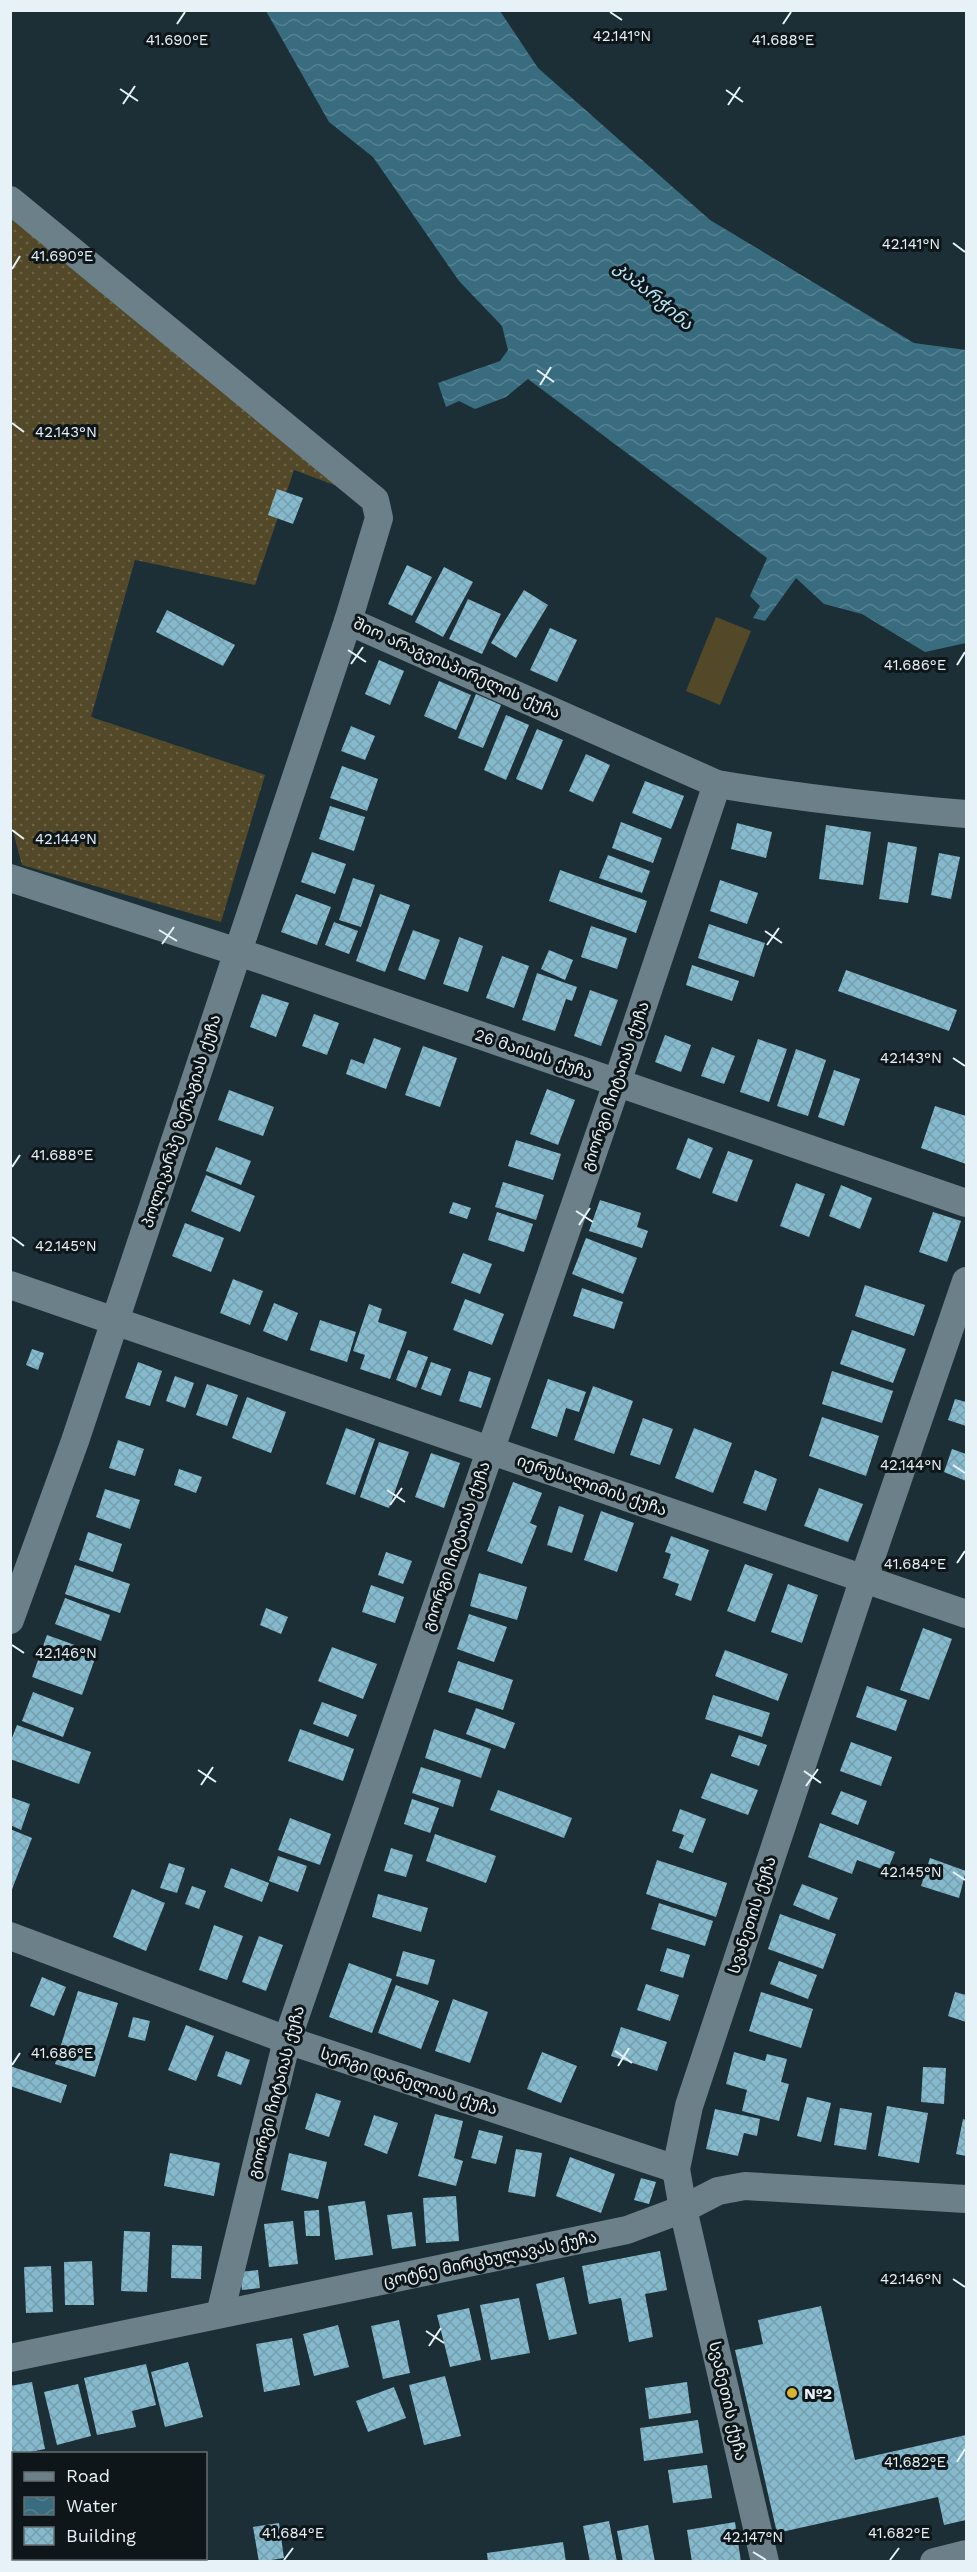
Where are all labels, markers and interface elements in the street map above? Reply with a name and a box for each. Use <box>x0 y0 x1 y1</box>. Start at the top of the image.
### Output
text: 42.141°N <box>593 27 651 45</box>
text: 41.690°E <box>146 31 208 49</box>
text: 41.688°E <box>752 31 814 49</box>
text: 42.141°N <box>882 235 940 253</box>
text: 41.690°E <box>31 247 93 265</box>
water label: კაპარჭინა <box>610 256 698 335</box>
text: 42.143°N <box>35 423 97 441</box>
street label: შიო არაგვისპირელის ქუჩა <box>350 614 563 723</box>
text: 41.686°E <box>884 656 946 674</box>
text: 42.144°N <box>35 830 97 848</box>
street label: გიორგი ჩიტაიას ქუჩა <box>577 999 653 1173</box>
street label: პოლიკარპე ზერაგიას ქუჩა <box>137 1012 225 1230</box>
street label: 26 მაისის ქუჩა <box>472 1025 596 1083</box>
text: 42.143°N <box>880 1049 942 1067</box>
text: 41.688°E <box>31 1146 93 1164</box>
text: 42.145°N <box>35 1237 97 1255</box>
street label: იერუსალიმის ქუჩა <box>514 1450 669 1520</box>
text: 42.144°N <box>880 1456 942 1474</box>
street label: გიორგი ჩიტაიას ქუჩა <box>418 1459 494 1633</box>
text: 41.684°E <box>884 1555 946 1573</box>
text: 42.146°N <box>35 1644 97 1662</box>
street label: სვანეთის ქუჩა <box>724 1854 780 1976</box>
text: 42.145°N <box>880 1863 942 1881</box>
street label: გიორგი ჩიტაიას ქუჩა <box>244 2004 308 2180</box>
street label: სერგი დანელიას ქუჩა <box>318 2043 500 2120</box>
text: 41.686°E <box>31 2044 93 2062</box>
street label: ცოტნე მირცხულავას ქუჩა <box>382 2227 599 2292</box>
text: 42.146°N <box>880 2270 942 2288</box>
street label: სვანეთის ქუჩა <box>705 2340 751 2462</box>
place label: №2 <box>804 2384 832 2403</box>
marker: №2 <box>785 2386 799 2400</box>
legend <box>12 2452 207 2560</box>
text: 41.682°E <box>884 2453 946 2471</box>
text: Road <box>66 2465 110 2486</box>
text: Water <box>66 2495 118 2516</box>
text: 41.684°E <box>262 2524 324 2542</box>
text: 41.682°E <box>868 2524 930 2542</box>
text: Building <box>66 2525 136 2546</box>
text: 42.147°N <box>723 2528 783 2546</box>

